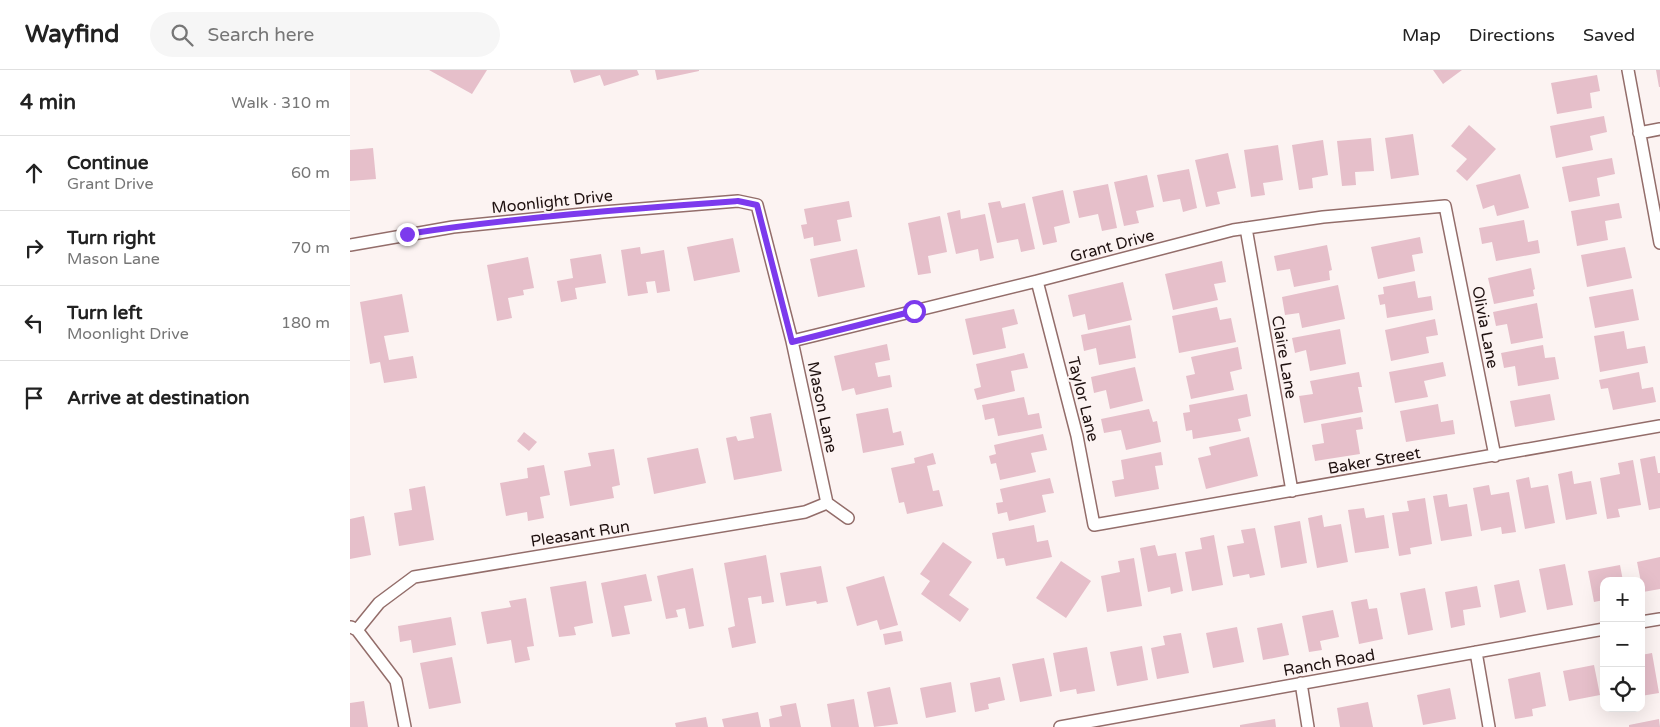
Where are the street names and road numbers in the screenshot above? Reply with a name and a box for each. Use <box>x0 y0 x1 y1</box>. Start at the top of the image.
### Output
street label: Moonlight Drive <box>491 186 614 218</box>
street label: Grant Drive <box>1068 225 1157 267</box>
street label: Olivia Lane <box>1467 284 1503 370</box>
street label: Claire Lane <box>1267 314 1301 400</box>
street label: Taylor Lane <box>1063 355 1103 444</box>
street label: Mason Lane <box>803 360 841 455</box>
street label: Baker Street <box>1326 443 1422 479</box>
street label: Pleasant Run <box>529 516 631 552</box>
street label: Ranch Road <box>1282 645 1377 681</box>

